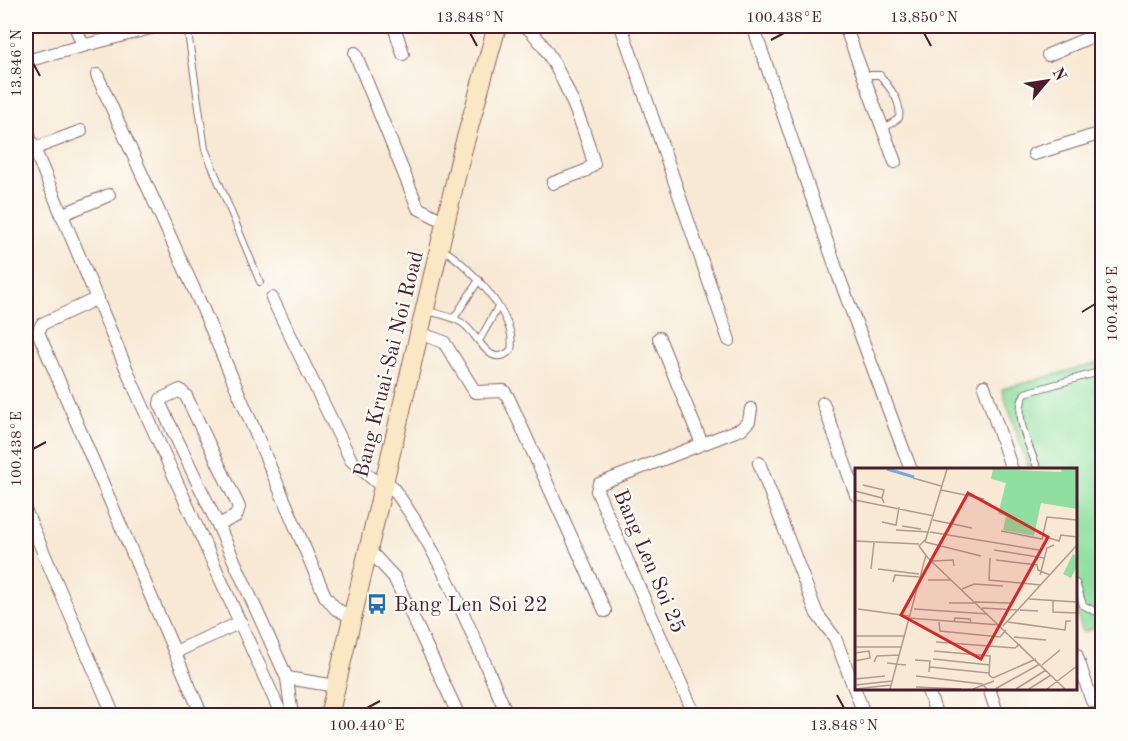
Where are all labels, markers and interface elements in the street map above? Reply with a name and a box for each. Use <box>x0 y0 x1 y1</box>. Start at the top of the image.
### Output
text: 13.848°N <box>436 11 504 26</box>
text: 100.438°E <box>746 11 822 26</box>
text: 13.850°N <box>890 11 958 26</box>
text: 13.846°N <box>10 29 25 97</box>
north arrow <box>1017 51 1077 111</box>
text: N <box>1048 65 1069 85</box>
street label: Bang Kruai-Sai Noi Road <box>351 249 428 480</box>
text: 100.440°E <box>1106 266 1121 342</box>
text: 100.438°E <box>10 411 25 487</box>
inset map <box>855 468 1077 690</box>
street label: Bang Len Soi 25 <box>609 487 688 636</box>
bus stop icon: Bang Len Soi 22 <box>365 592 389 616</box>
place label: Bang Len Soi 22 <box>394 595 548 616</box>
text: 100.440°E <box>329 719 405 734</box>
text: 13.848°N <box>810 719 878 734</box>

